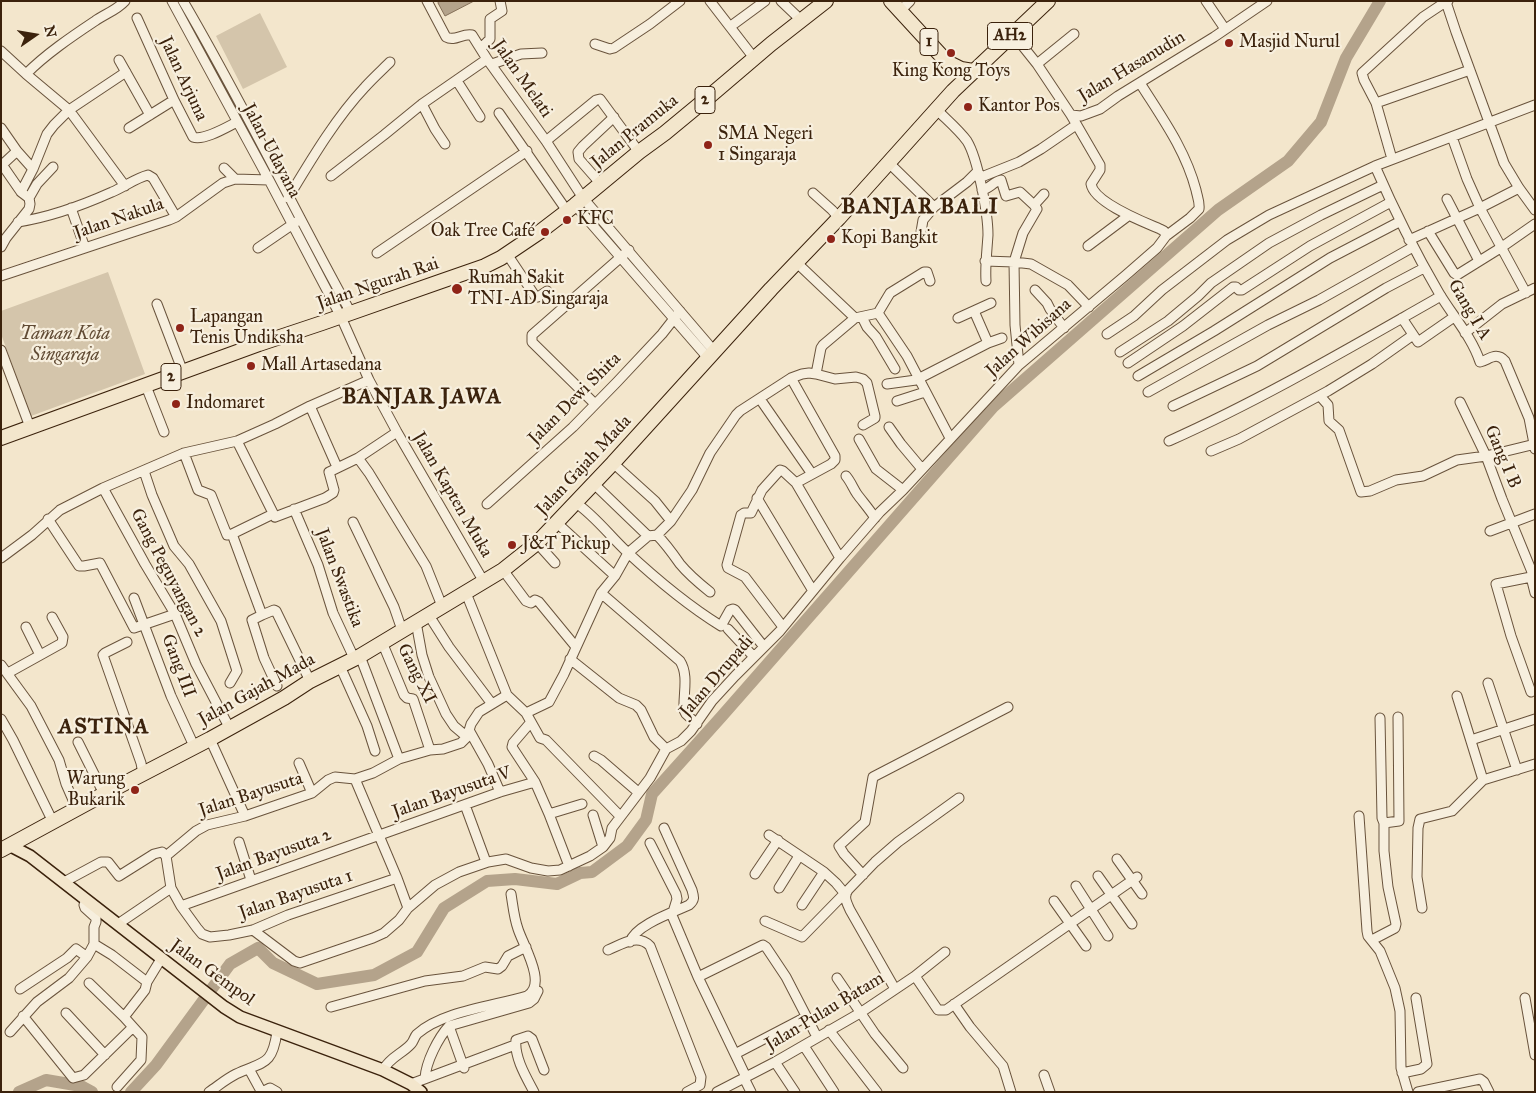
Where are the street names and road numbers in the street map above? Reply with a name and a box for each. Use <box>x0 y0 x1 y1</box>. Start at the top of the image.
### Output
road number: AH2 <box>988 22 1032 50</box>
street label: Jalan Hasanudin <box>1075 27 1189 107</box>
road number: 1 <box>920 28 938 56</box>
street label: Jalan Arjuna <box>154 33 212 125</box>
street label: Jalan Melati <box>487 36 557 122</box>
road number: 2 <box>695 86 715 114</box>
street label: Jalan Pramuka <box>587 90 683 174</box>
street label: Jalan Udayana <box>237 100 305 202</box>
street label: Jalan Nakula <box>71 194 167 244</box>
street label: Jalan Ngurah Rai <box>314 253 442 315</box>
street label: Gang I A <box>1443 276 1495 344</box>
street label: Jalan Wibisana <box>982 294 1076 382</box>
street label: Jalan Dewi Shita <box>524 348 626 450</box>
road number: 2 <box>161 364 181 391</box>
street label: Jalan Gajah Mada <box>532 411 636 521</box>
street label: Gang I B <box>1479 422 1525 492</box>
street label: Jalan Kapten Muka <box>407 428 497 562</box>
street label: Gang Peguyangan 2 <box>125 505 211 641</box>
street label: Jalan Swastika <box>310 526 368 630</box>
street label: Gang III <box>156 631 200 701</box>
street label: Jalan Drupadi <box>675 632 759 722</box>
street label: Gang XI <box>392 640 440 708</box>
street label: Jalan Gajah Mada <box>195 649 319 731</box>
street label: Jalan Bayusuta V <box>390 763 514 823</box>
street label: Jalan Bayusuta <box>196 768 306 822</box>
street label: Jalan Bayusuta 2 <box>214 824 334 886</box>
street label: Jalan Bayusuta 1 <box>236 865 356 925</box>
street label: Jalan Gempol <box>165 935 259 1011</box>
street label: Jalan Pulau Batam <box>762 968 888 1056</box>

